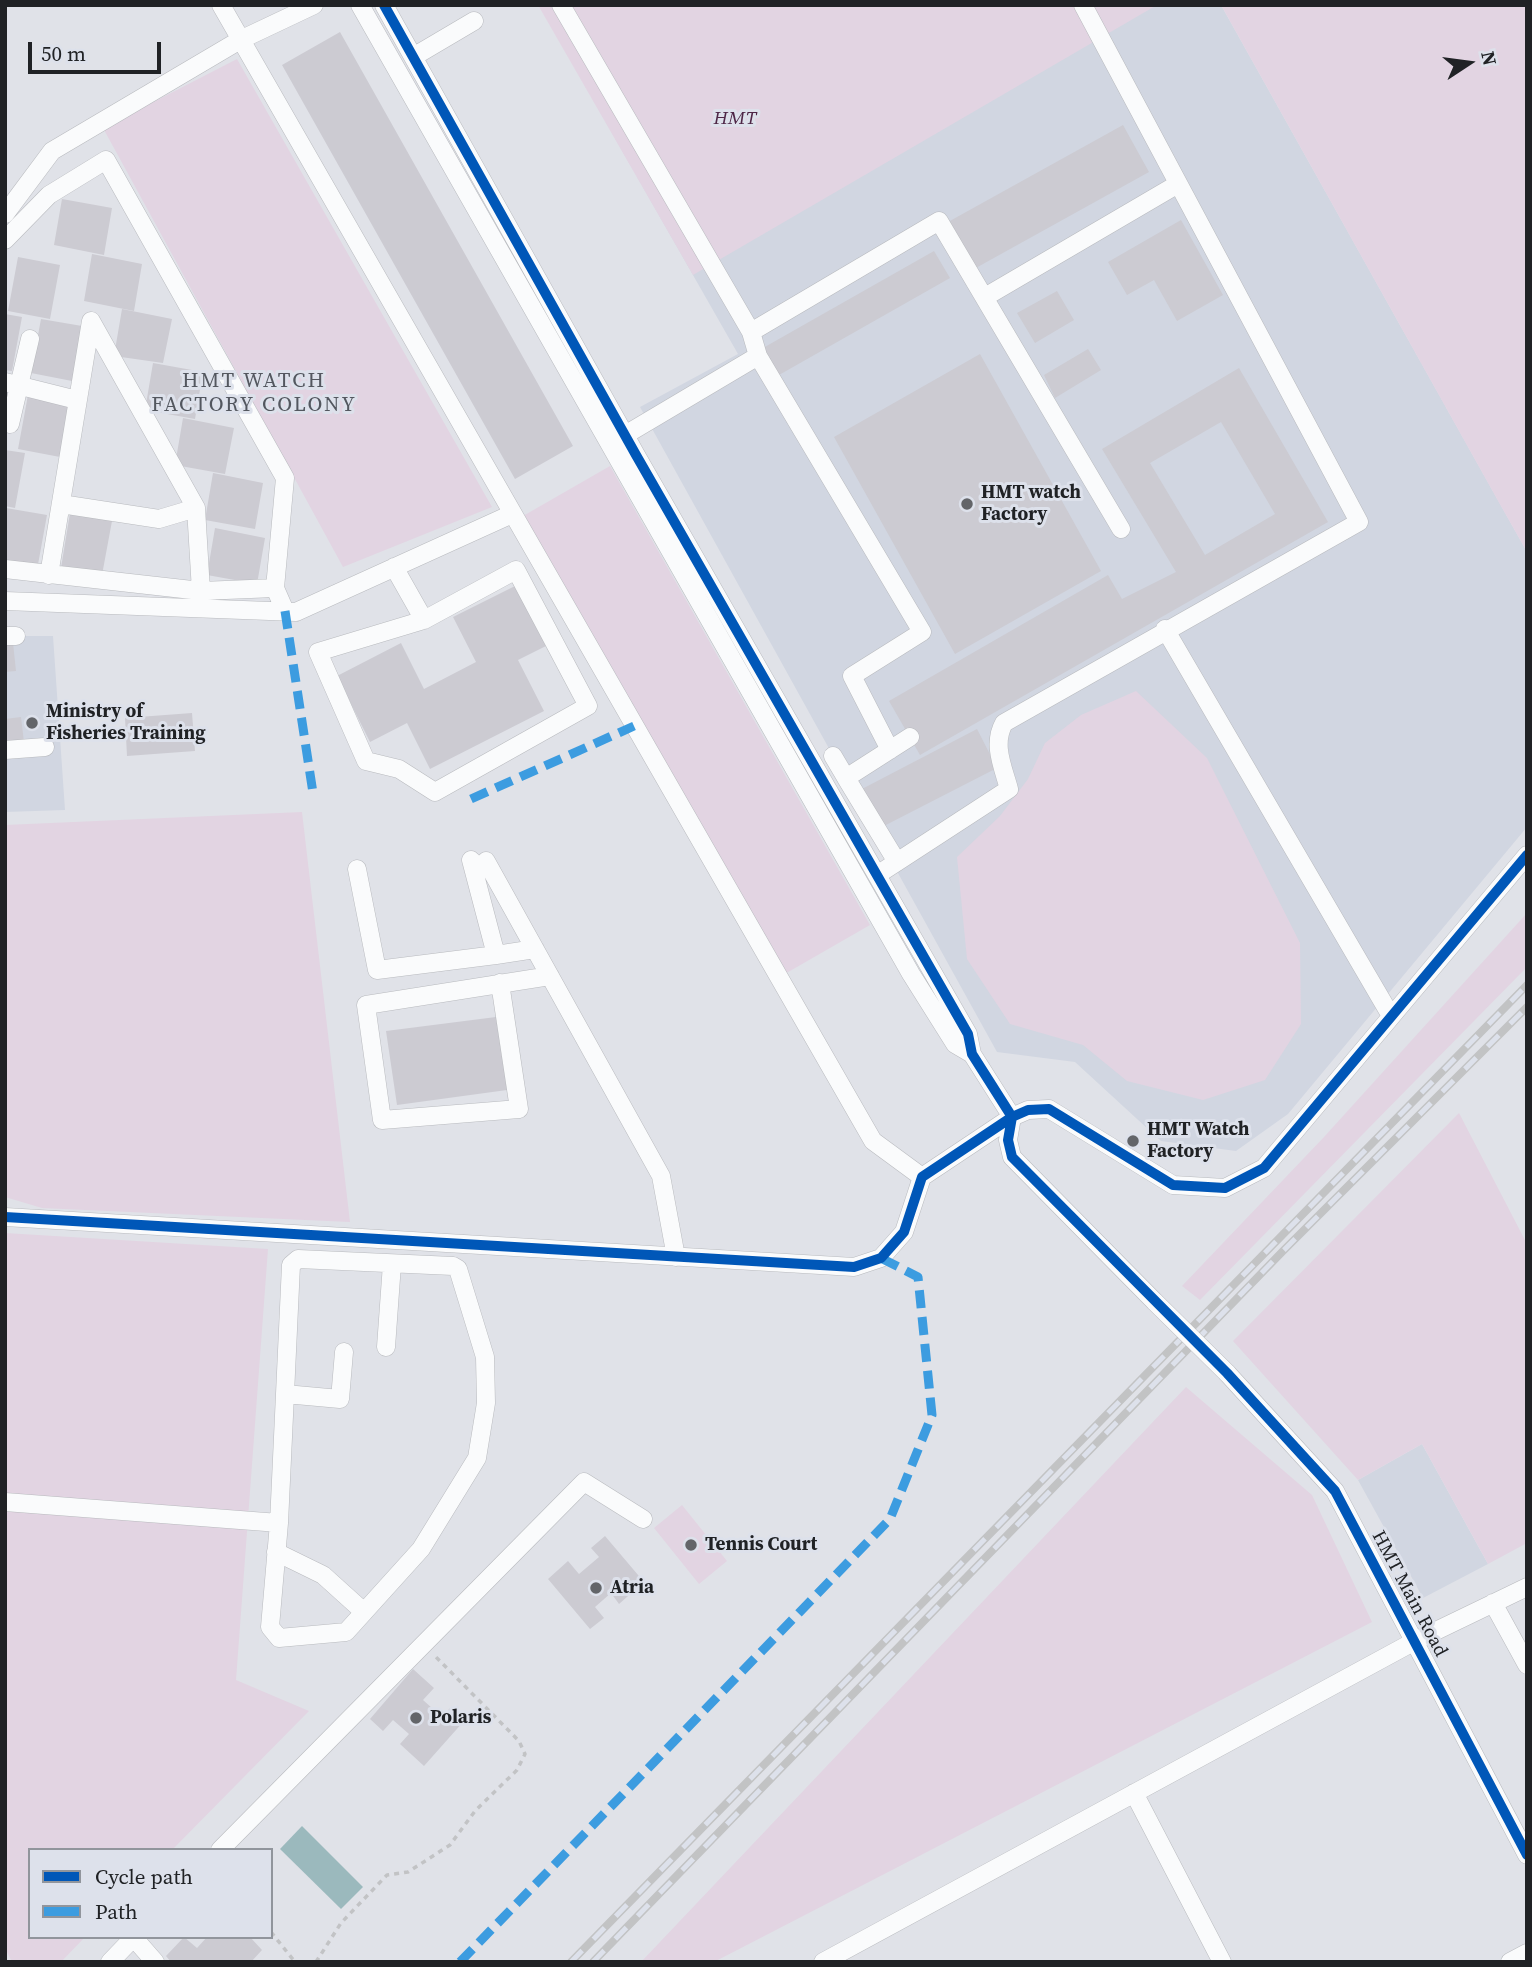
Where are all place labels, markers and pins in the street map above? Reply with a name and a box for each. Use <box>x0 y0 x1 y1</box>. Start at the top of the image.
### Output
place label: HMT watch Factory <box>981 482 1081 526</box>
marker: HMT watch Factory <box>959 496 975 512</box>
place label: Ministry of Fisheries Training <box>46 701 205 745</box>
marker: Ministry of Fisheries Training <box>24 715 40 731</box>
place label: HMT Watch Factory <box>1147 1119 1250 1163</box>
marker: HMT Watch Factory <box>1125 1133 1141 1149</box>
place label: Tennis Court <box>705 1534 817 1556</box>
marker: Tennis Court <box>683 1537 699 1553</box>
place label: Atria <box>610 1577 654 1599</box>
marker: Atria <box>588 1580 604 1596</box>
place label: Polaris <box>430 1707 491 1729</box>
marker: Polaris <box>408 1710 424 1726</box>

